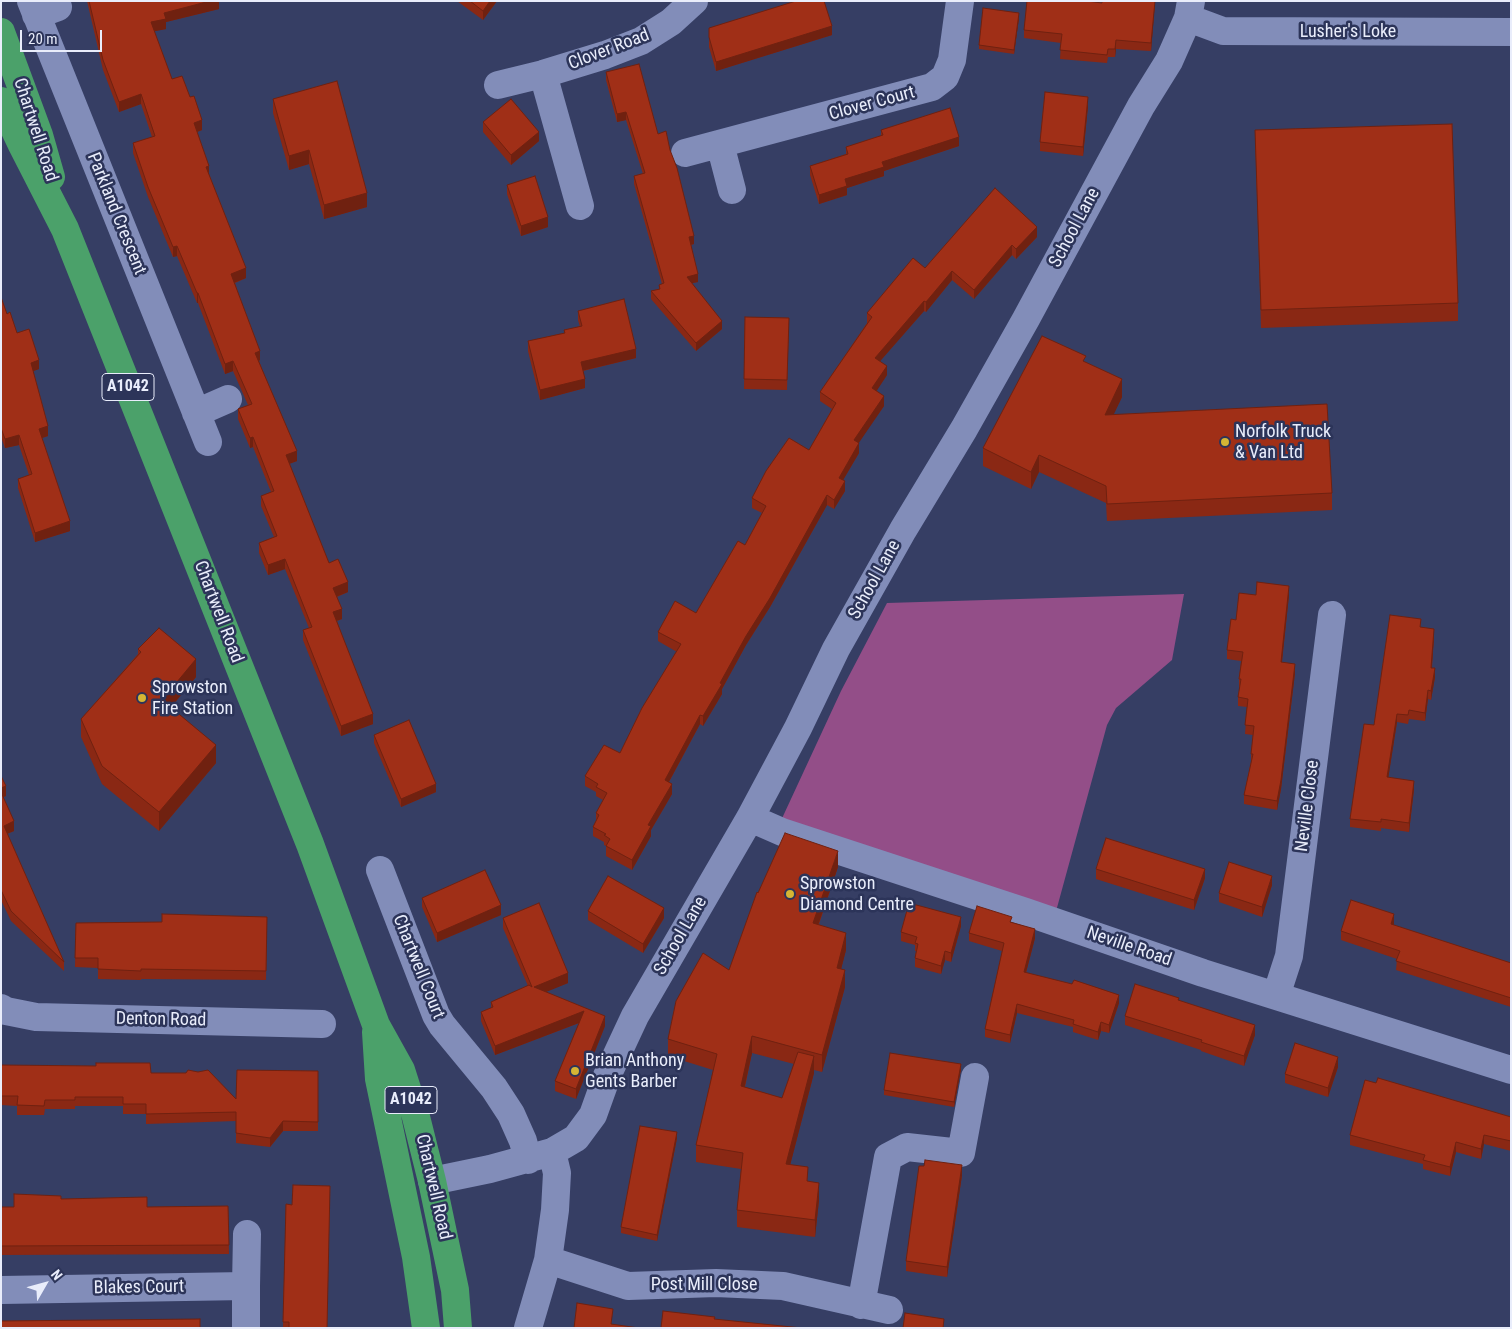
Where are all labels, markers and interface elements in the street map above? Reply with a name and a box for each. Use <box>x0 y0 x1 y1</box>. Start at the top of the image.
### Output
scale bar <box>22 20 105 52</box>
street label: Lusher's Loke <box>1300 21 1396 43</box>
street label: Clover Road <box>565 25 653 75</box>
text: 20 m <box>28 30 58 48</box>
street label: Chartwell Road <box>8 76 62 184</box>
street label: Clover Court <box>827 82 917 126</box>
street label: Parkland Crescent <box>82 150 150 278</box>
street label: School Lane <box>1045 185 1105 271</box>
road number: A1042 <box>102 374 154 401</box>
place label: Norfolk Truck & Van Ltd <box>1235 421 1331 464</box>
marker: Norfolk Truck & Van Ltd <box>1219 436 1231 448</box>
street label: School Lane <box>844 537 906 623</box>
street label: Chartwell Road <box>189 558 247 666</box>
place label: Sprowston Fire Station <box>152 677 233 720</box>
marker: Sprowston Fire Station <box>136 692 148 704</box>
street label: Neville Close <box>1292 759 1324 853</box>
place label: Sprowston Diamond Centre <box>800 873 914 916</box>
marker: Sprowston Diamond Centre <box>784 888 796 900</box>
street label: School Lane <box>650 893 712 979</box>
street label: Chartwell Court <box>387 912 449 1022</box>
street label: Neville Road <box>1084 922 1174 972</box>
street label: Denton Road <box>116 1008 206 1032</box>
place label: Brian Anthony Gents Barber <box>585 1050 684 1092</box>
marker: Brian Anthony Gents Barber <box>569 1065 581 1077</box>
road number: A1042 <box>385 1086 437 1114</box>
street label: Chartwell Road <box>410 1132 456 1242</box>
north arrow <box>20 1259 70 1309</box>
text: N <box>48 1266 66 1283</box>
street label: Post Mill Close <box>651 1274 757 1296</box>
street label: Blakes Court <box>94 1276 184 1300</box>

